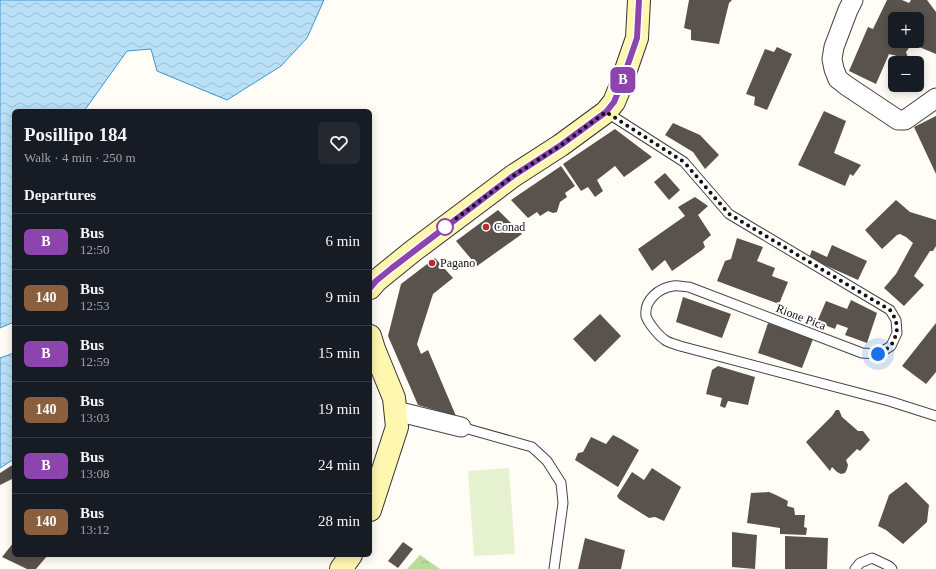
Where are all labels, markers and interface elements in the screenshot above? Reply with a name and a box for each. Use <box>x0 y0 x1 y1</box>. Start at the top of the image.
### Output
map controls <box>888 12 924 92</box>
button: + <box>888 12 924 48</box>
button: − <box>888 56 924 92</box>
line badge: B <box>610 67 636 93</box>
text: B <box>618 72 628 87</box>
button: heart <box>318 122 360 164</box>
text: Posillipo 184 <box>24 124 127 145</box>
text: Walk · 4 min · 250 m <box>24 150 136 165</box>
text: Departures <box>24 187 96 203</box>
unlabelled marker <box>436 218 454 236</box>
place label: Conad <box>494 220 525 234</box>
marker: Conad <box>481 222 491 232</box>
text: Bus <box>80 225 104 241</box>
text: 6 min <box>325 233 360 249</box>
text: B <box>41 234 51 249</box>
text: 12:50 <box>80 242 110 257</box>
place label: Pagano <box>440 256 475 270</box>
marker: Pagano <box>427 258 437 268</box>
text: Bus <box>80 281 104 297</box>
text: 9 min <box>325 289 360 305</box>
text: 140 <box>36 290 57 305</box>
text: 12:53 <box>80 298 110 313</box>
street label: Rione Pica <box>774 301 829 333</box>
text: Bus <box>80 337 104 353</box>
your location <box>868 344 888 364</box>
text: 15 min <box>318 345 360 361</box>
text: B <box>41 346 51 361</box>
text: 12:59 <box>80 354 110 369</box>
text: Bus <box>80 393 104 409</box>
text: 19 min <box>318 401 360 417</box>
text: 140 <box>36 402 57 417</box>
text: 13:03 <box>80 410 110 425</box>
text: Bus <box>80 449 104 465</box>
text: 24 min <box>318 457 360 473</box>
text: B <box>41 458 51 473</box>
text: 13:08 <box>80 466 110 481</box>
text: Bus <box>80 505 104 521</box>
text: 28 min <box>318 513 360 529</box>
text: 140 <box>36 514 57 529</box>
text: 13:12 <box>80 522 110 537</box>

